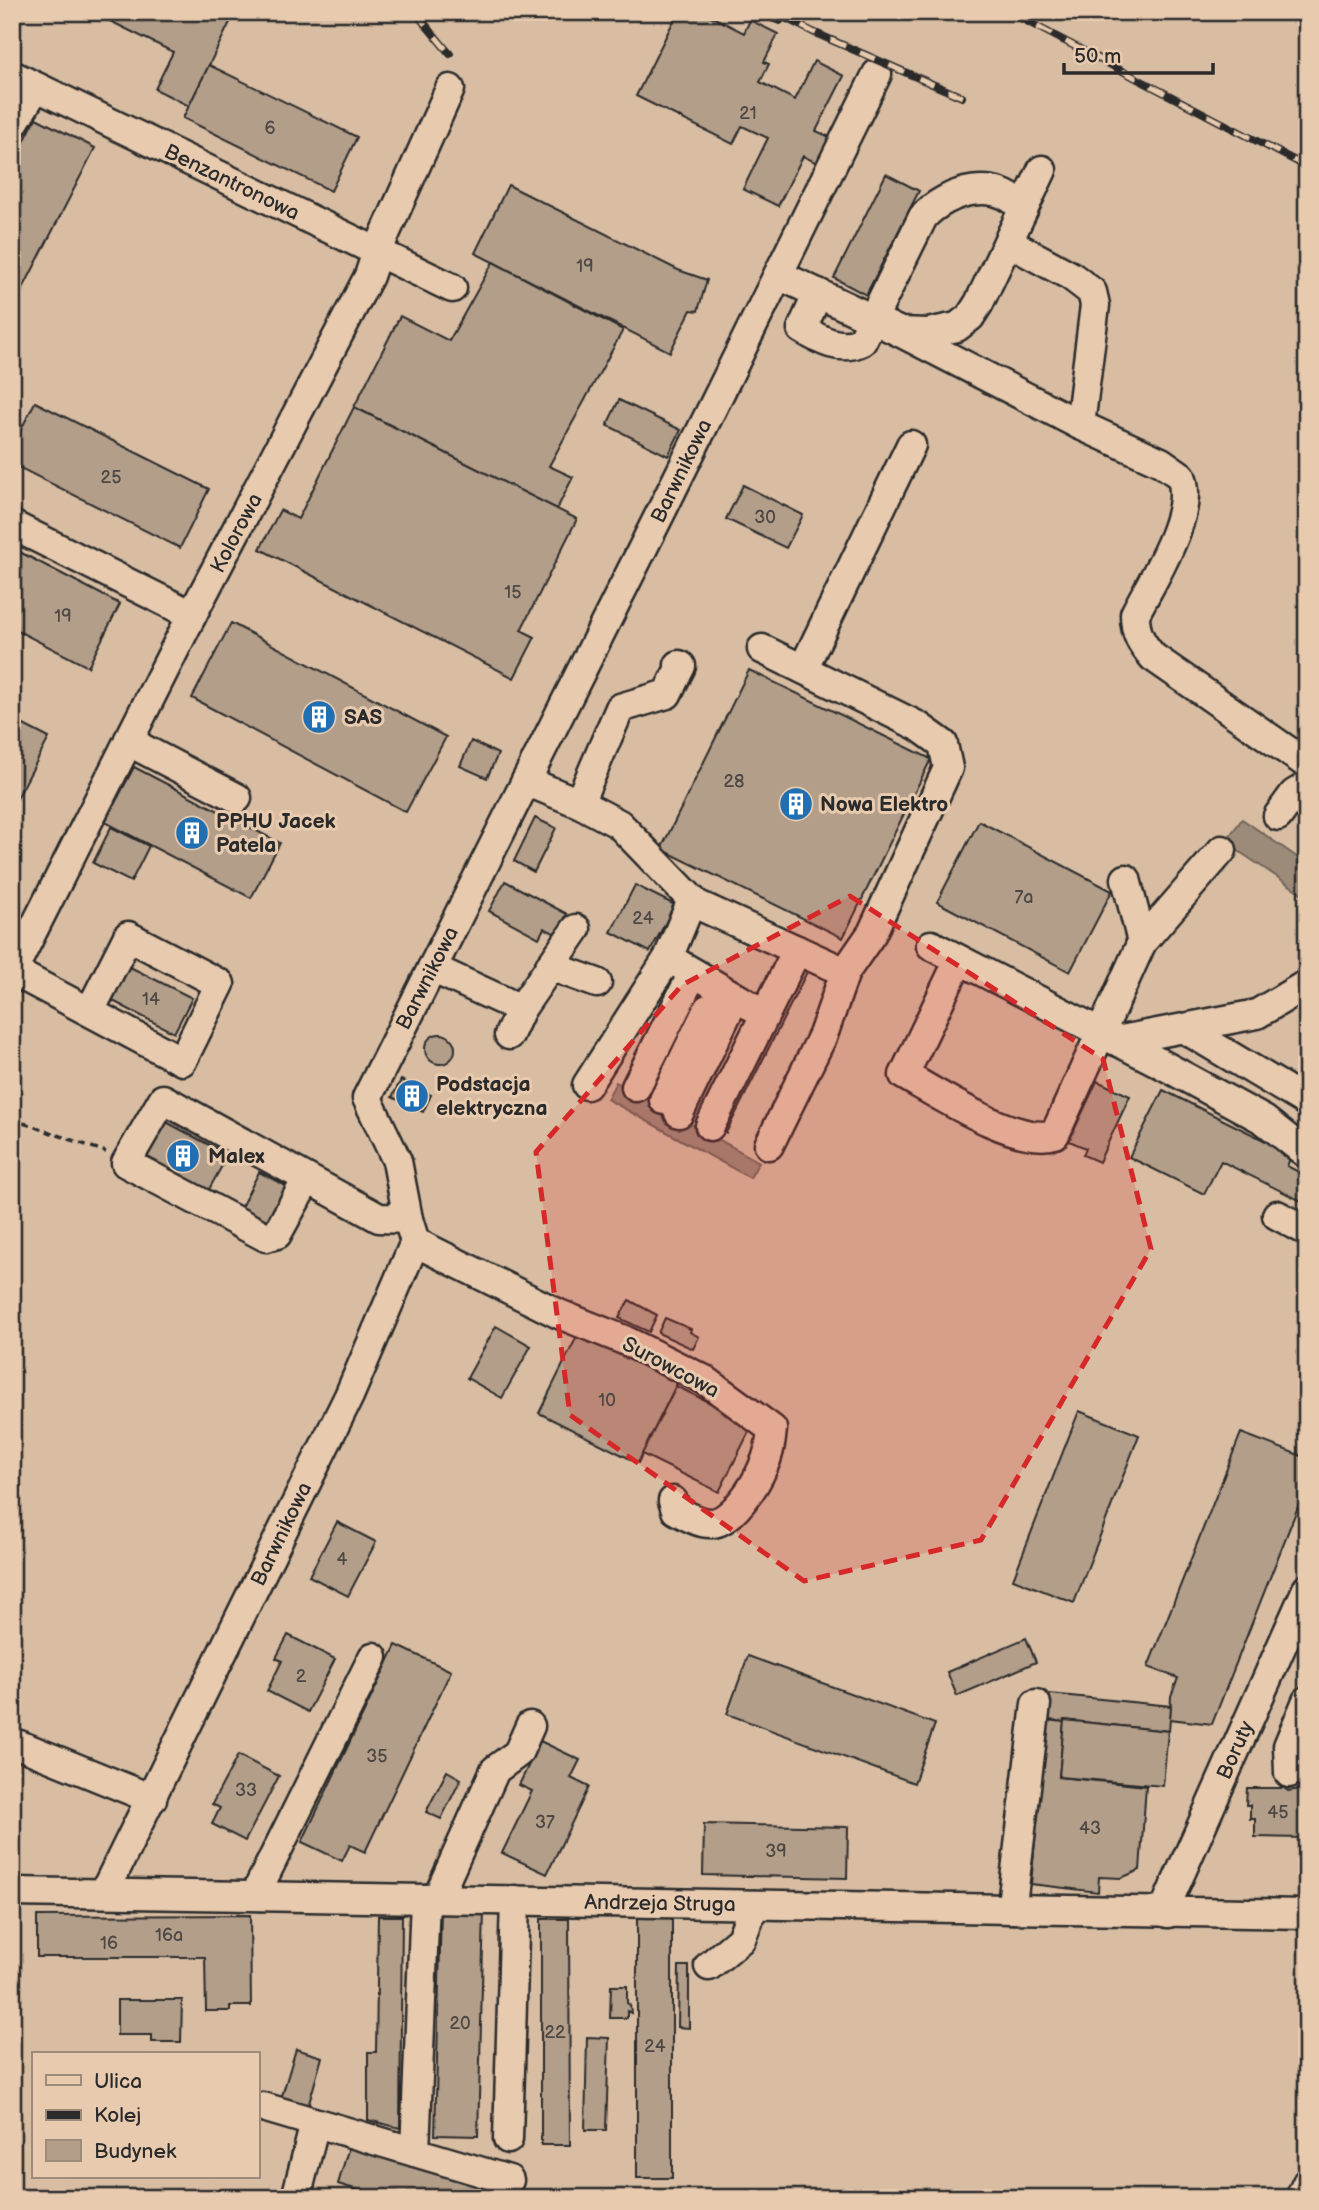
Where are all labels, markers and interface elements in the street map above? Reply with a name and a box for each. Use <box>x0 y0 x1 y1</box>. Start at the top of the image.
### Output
scale bar <box>1064 32 1212 76</box>
text: 50 m <box>1074 44 1121 69</box>
house number: 21 <box>739 103 757 124</box>
house number: 6 <box>265 118 276 139</box>
street label: Benzantronowa <box>160 139 303 226</box>
house number: 19 <box>576 256 594 277</box>
street label: Barwnikowa <box>646 415 717 527</box>
house number: 25 <box>101 467 121 488</box>
street label: Kolorowa <box>205 489 268 577</box>
house number: 30 <box>754 507 776 528</box>
house number: 15 <box>504 582 522 603</box>
house number: 19 <box>54 606 72 627</box>
building icon: SAS <box>300 698 338 736</box>
place label: SAS <box>344 705 382 730</box>
house number: 28 <box>723 771 745 792</box>
building icon: Nowa Elektro <box>777 785 815 823</box>
place label: Nowa Elektro <box>820 792 948 817</box>
place label: PPHU Jacek Patela <box>216 809 336 858</box>
building icon: PPHU Jacek Patela <box>173 814 211 852</box>
house number: 7a <box>1014 887 1034 908</box>
house number: 24 <box>632 908 654 929</box>
street label: Barwnikowa <box>391 923 464 1034</box>
house number: 14 <box>142 989 160 1010</box>
place label: Podstacja elektryczna <box>436 1072 548 1121</box>
building icon: Podstacja elektryczna <box>393 1077 431 1115</box>
building icon: Malex <box>164 1137 202 1175</box>
place label: Malex <box>208 1144 265 1169</box>
street label: Surowcowa <box>618 1331 723 1403</box>
house number: 10 <box>598 1390 616 1411</box>
street label: Barwnikowa <box>246 1478 317 1590</box>
house number: 4 <box>337 1549 348 1570</box>
house number: 2 <box>296 1666 307 1687</box>
street label: Boruty <box>1212 1717 1260 1783</box>
house number: 35 <box>366 1746 388 1767</box>
house number: 33 <box>235 1780 257 1801</box>
house number: 45 <box>1267 1802 1289 1823</box>
house number: 37 <box>535 1812 555 1833</box>
house number: 43 <box>1079 1818 1101 1839</box>
house number: 39 <box>765 1841 787 1862</box>
street label: Andrzeja Struga <box>584 1890 736 1917</box>
house number: 16a <box>155 1925 183 1946</box>
house number: 16 <box>100 1933 118 1954</box>
house number: 20 <box>449 2013 471 2034</box>
house number: 22 <box>544 2022 566 2043</box>
house number: 24 <box>644 2036 666 2057</box>
legend <box>32 2052 259 2178</box>
text: Ulica <box>94 2069 142 2094</box>
text: Kolej <box>94 2103 141 2128</box>
text: Budynek <box>94 2139 177 2164</box>

